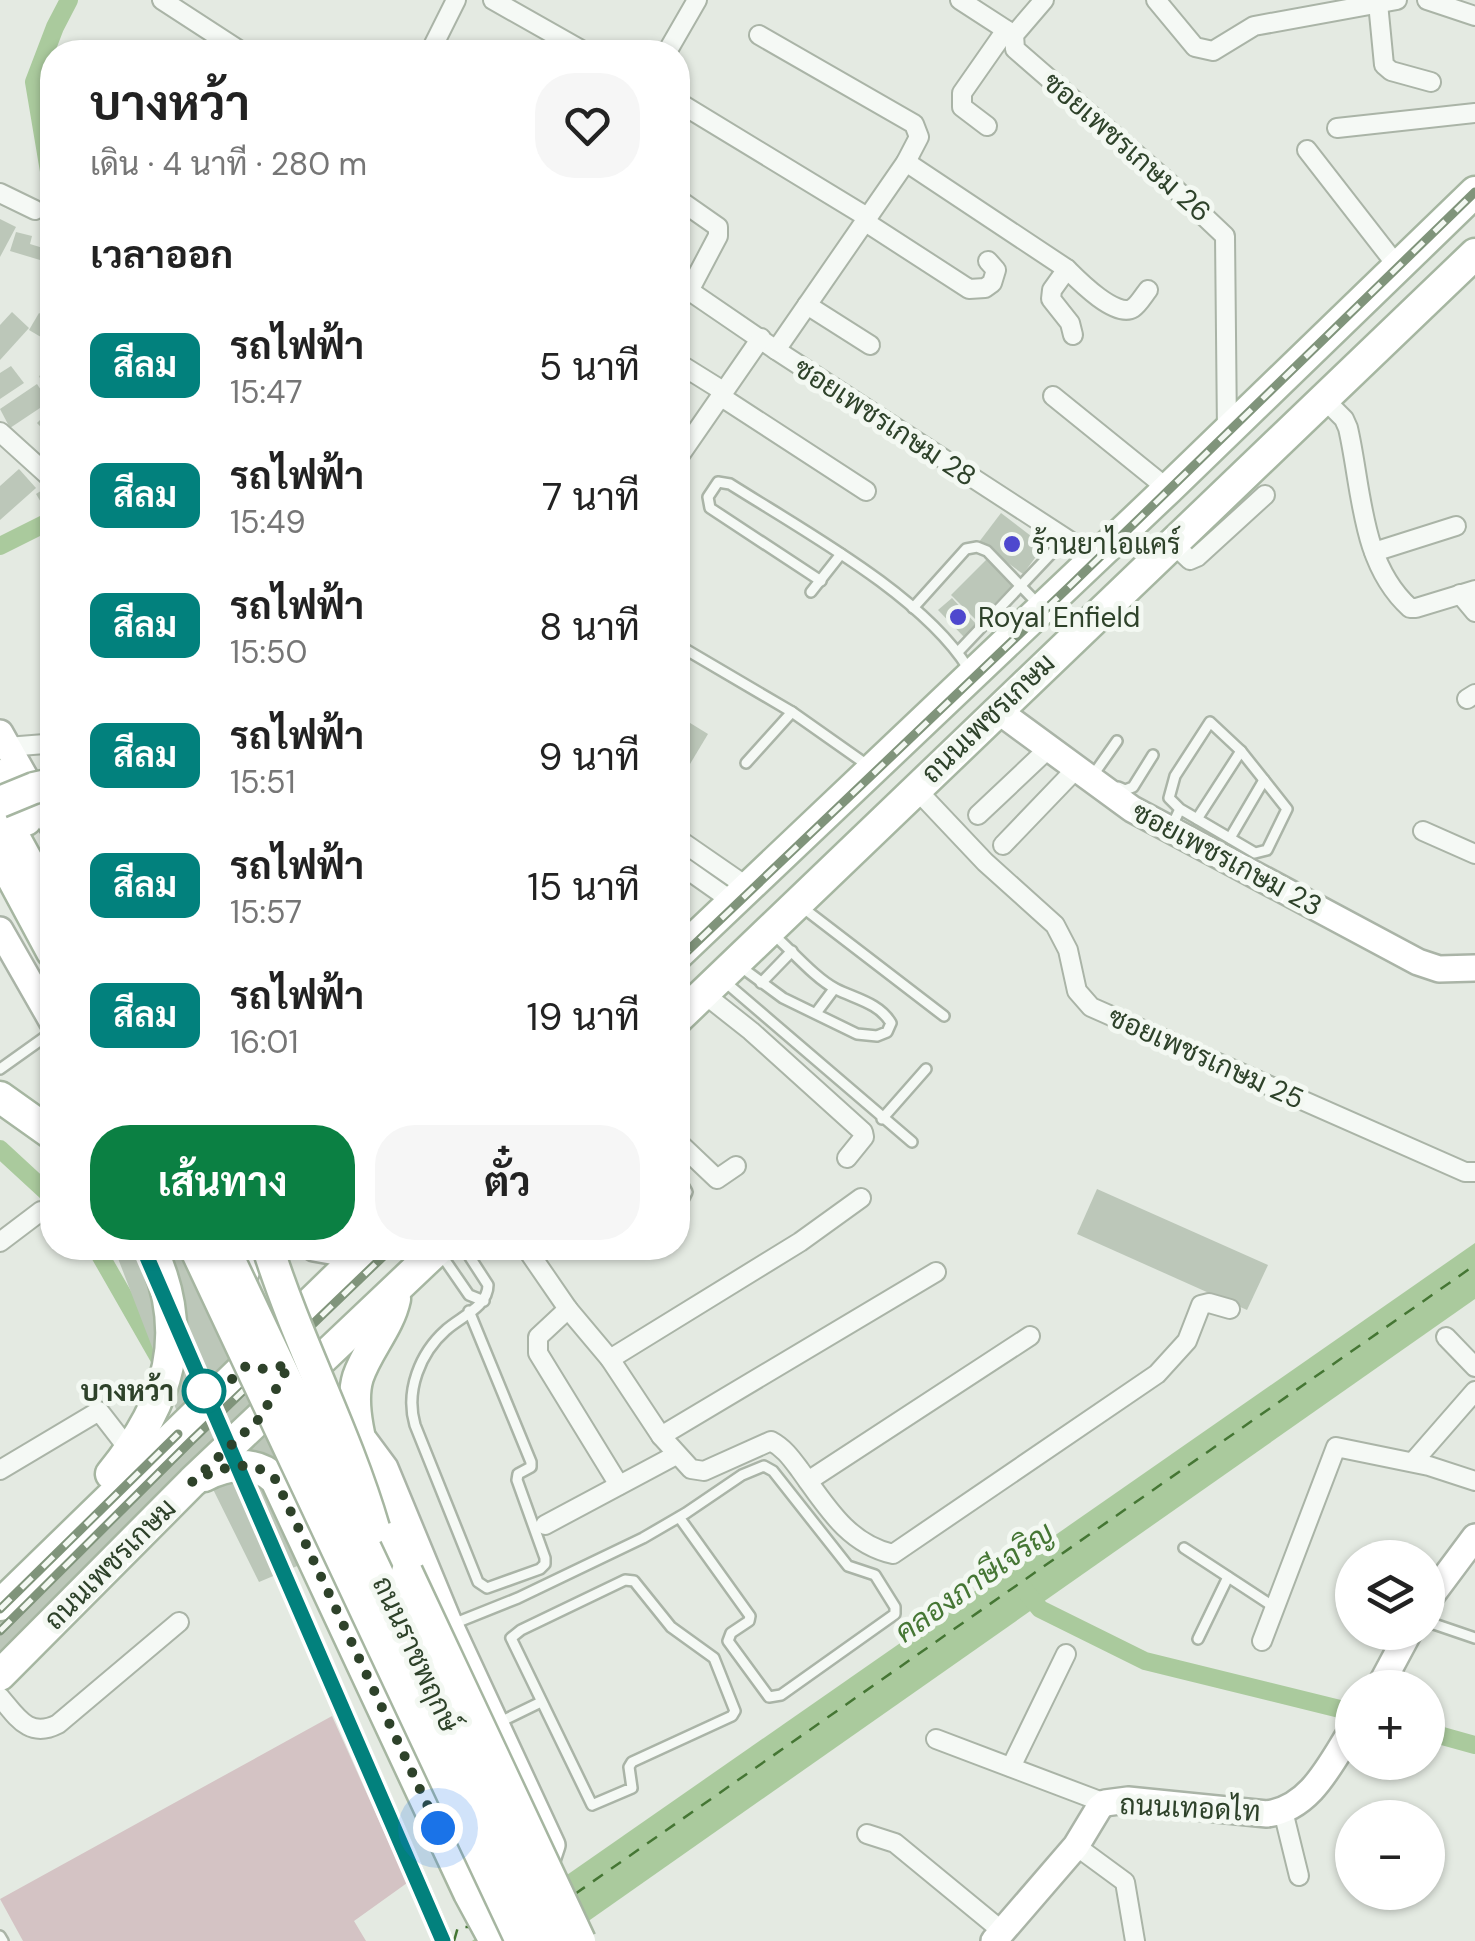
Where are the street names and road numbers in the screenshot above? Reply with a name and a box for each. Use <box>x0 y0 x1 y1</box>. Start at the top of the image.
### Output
street label: ซอยเพชรเกษม 26 <box>1035 64 1219 230</box>
street label: ซอยเพชรเกษม 28 <box>787 349 983 495</box>
street label: ถนนเพชรเกษม <box>913 645 1063 791</box>
street label: ซอยเพชรเกษม 23 <box>1126 793 1328 925</box>
street label: ซอยเพชรเกษม 25 <box>1102 998 1310 1118</box>
street label: ถนนเพชรเกษม <box>36 1490 184 1638</box>
street label: ถนนราชพฤกษ์ <box>364 1570 470 1739</box>
street label: ถนนเทอดไท <box>1118 1785 1262 1830</box>

